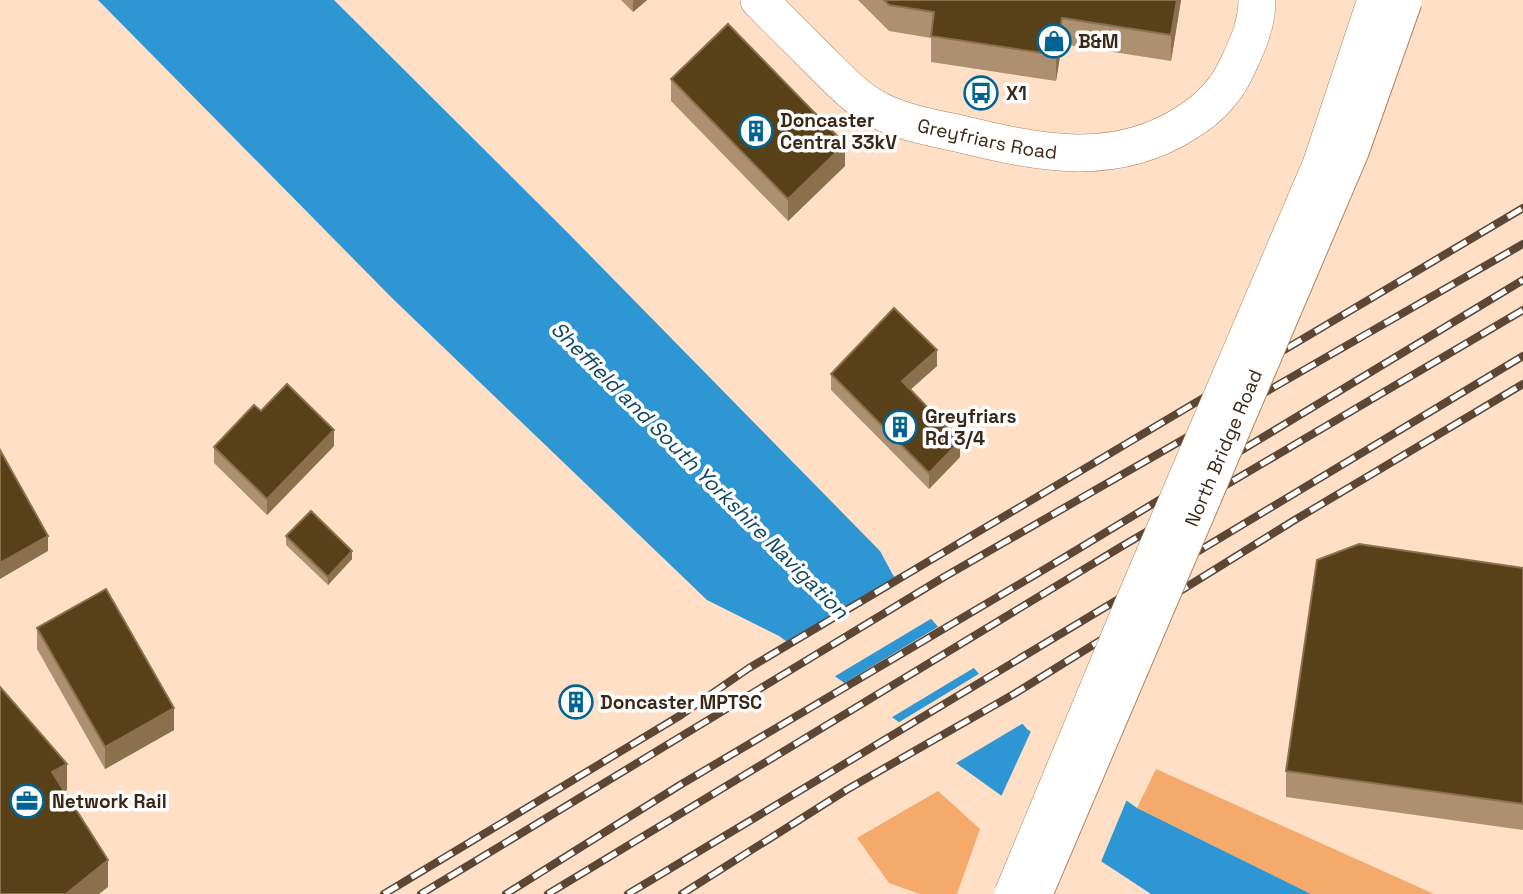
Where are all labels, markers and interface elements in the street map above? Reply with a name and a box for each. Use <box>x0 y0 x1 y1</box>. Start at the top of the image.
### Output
shop icon: B&M <box>1035 22 1073 60</box>
place label: B&M <box>1078 29 1119 54</box>
bus stop icon: X1 <box>962 74 1000 112</box>
place label: X1 <box>1006 81 1027 106</box>
place label: Doncaster Central 33kV <box>780 108 897 155</box>
building icon: Doncaster Central 33kV <box>737 112 775 150</box>
street label: Greyfriars Road <box>915 112 1058 164</box>
water label: Sheffield and South Yorkshire Navigation <box>545 315 855 625</box>
street label: North Bridge Road <box>1179 365 1268 530</box>
place label: Greyfriars Rd 3/4 <box>925 404 1017 451</box>
building icon: Greyfriars Rd 3/4 <box>881 408 919 446</box>
building icon: Doncaster MPTSC <box>557 683 595 721</box>
place label: Doncaster MPTSC <box>600 690 762 715</box>
office icon: Network Rail <box>8 782 46 820</box>
place label: Network Rail <box>52 789 167 814</box>

